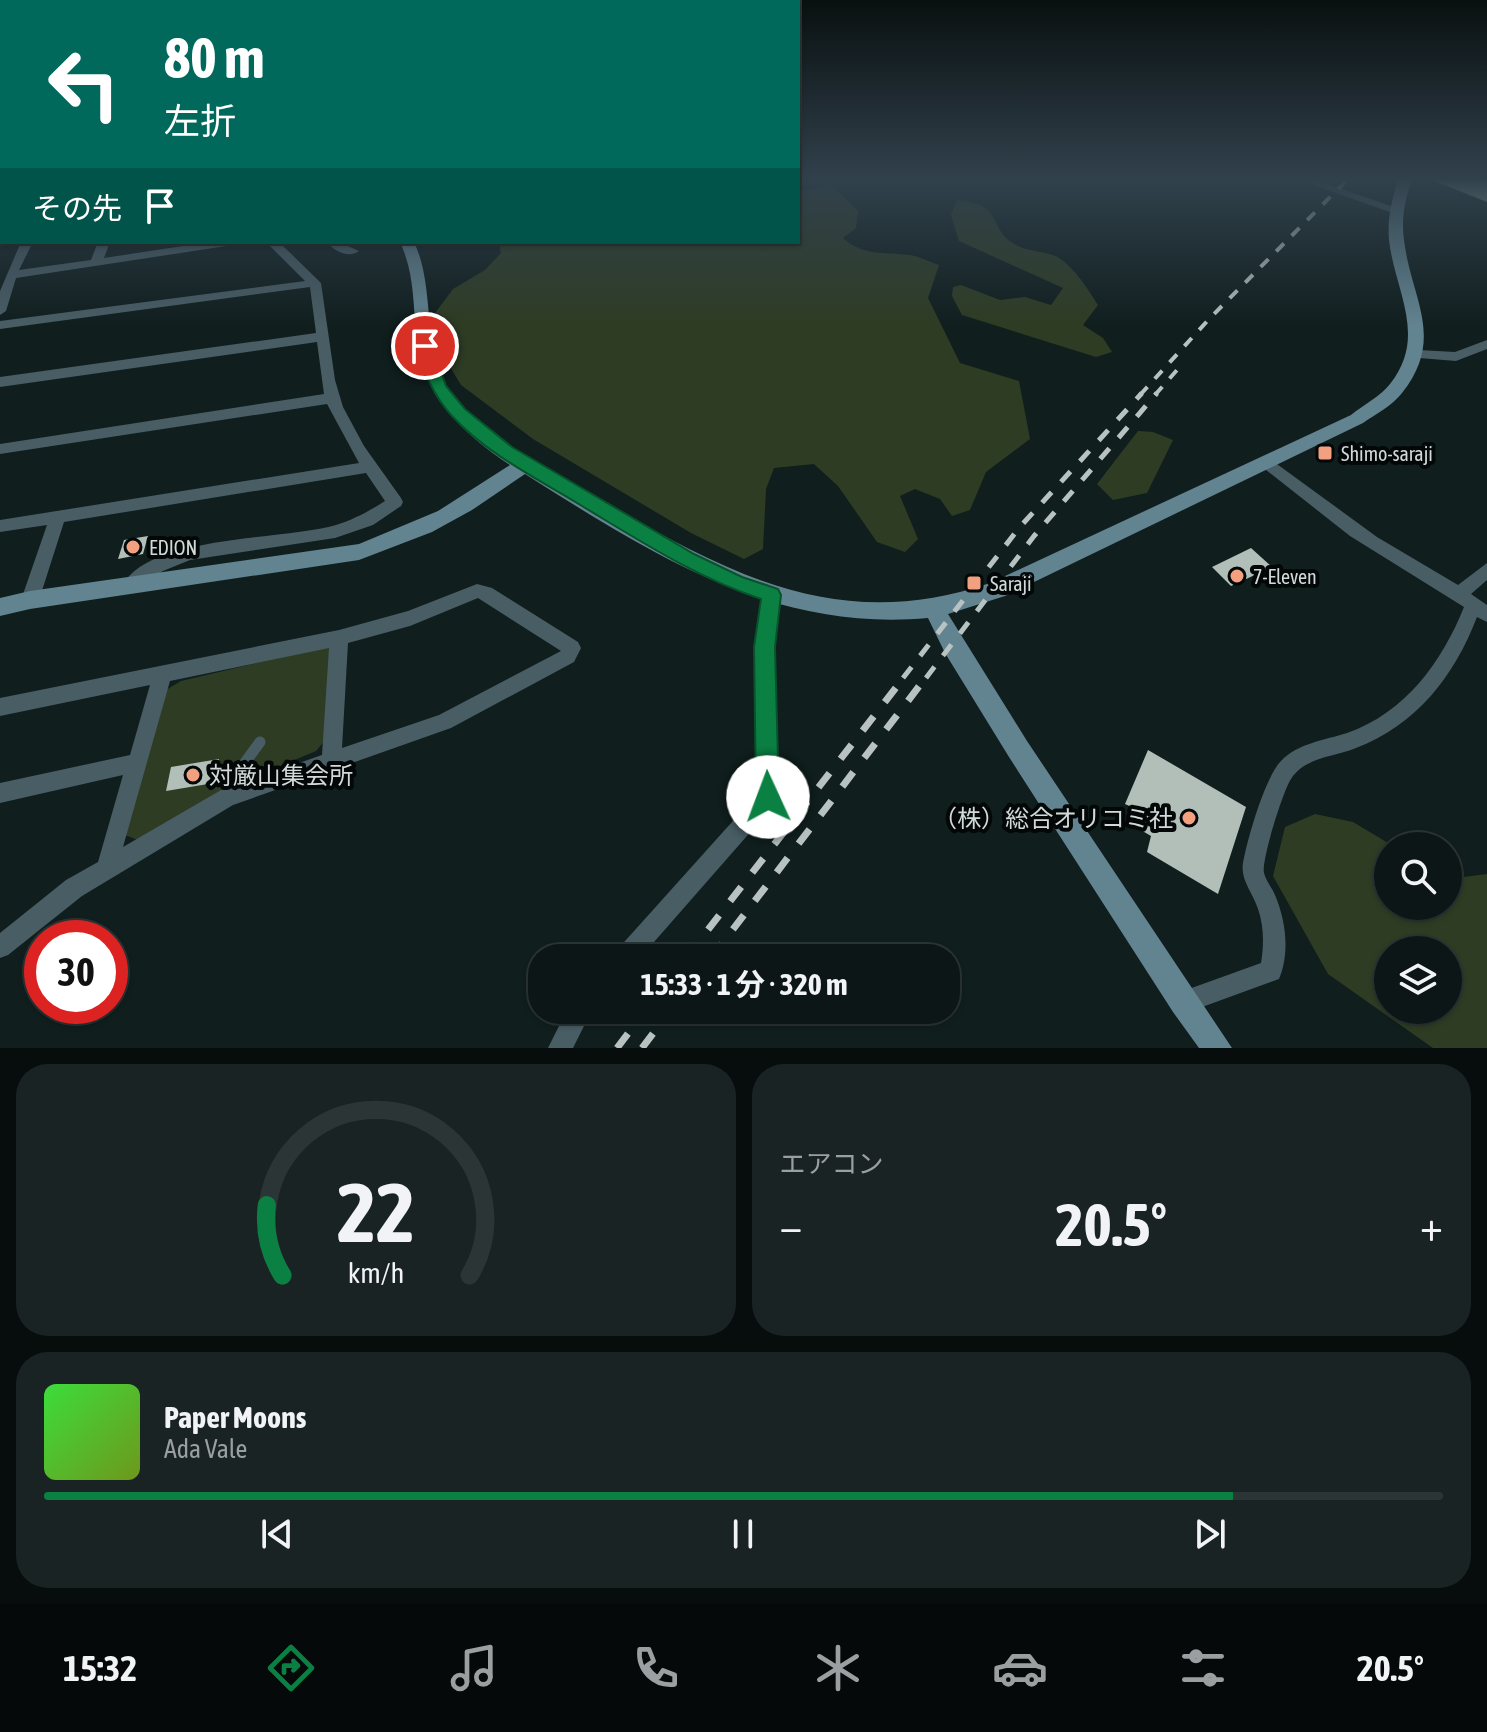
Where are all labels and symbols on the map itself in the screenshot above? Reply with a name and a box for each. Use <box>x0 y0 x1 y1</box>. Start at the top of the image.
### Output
pin <box>391 312 459 380</box>
place label: Shimo-saraji <box>1341 442 1433 465</box>
marker: Shimo-saraji <box>1316 444 1334 462</box>
place label: EDION <box>149 536 197 559</box>
marker: EDION <box>124 538 142 556</box>
place label: 7-Eleven <box>1253 565 1317 588</box>
marker: 7-Eleven <box>1228 567 1246 585</box>
place label: Saraji <box>990 572 1032 595</box>
marker: Saraji <box>965 574 983 592</box>
position arrow <box>726 755 810 839</box>
place label: 対厳山集会所 <box>209 762 353 789</box>
marker: 対厳山集会所 <box>184 766 202 784</box>
place label: （株）総合オリコミ社 <box>933 805 1173 832</box>
marker: （株）総合オリコミ社 <box>1180 809 1198 827</box>
speed limit sign: 30 <box>24 920 128 1024</box>

